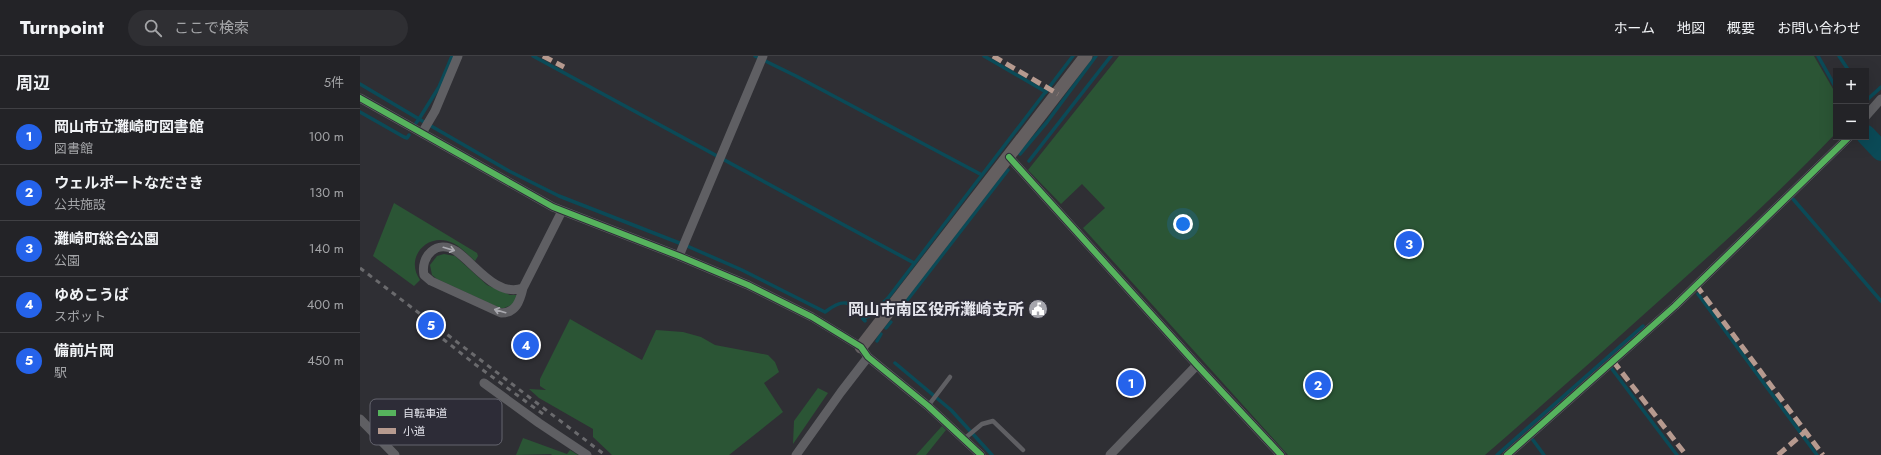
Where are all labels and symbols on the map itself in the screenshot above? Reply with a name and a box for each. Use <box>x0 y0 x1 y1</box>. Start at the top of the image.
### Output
your location <box>1173 214 1193 234</box>
pin: 3 <box>1396 229 1422 259</box>
one-way arrow <box>443 246 456 253</box>
place label: 岡山市南区役所灘崎支所 <box>848 298 1024 321</box>
public building icon: 岡山市南区役所灘崎支所 <box>1027 298 1049 320</box>
one-way arrow <box>493 307 506 314</box>
pin: 5 <box>418 310 444 340</box>
pin: 4 <box>513 330 539 360</box>
pin: 1 <box>1118 368 1144 398</box>
pin: 2 <box>1305 370 1331 400</box>
legend <box>370 399 502 445</box>
text: 自転車道 <box>403 405 447 421</box>
text: 小道 <box>403 423 425 439</box>

